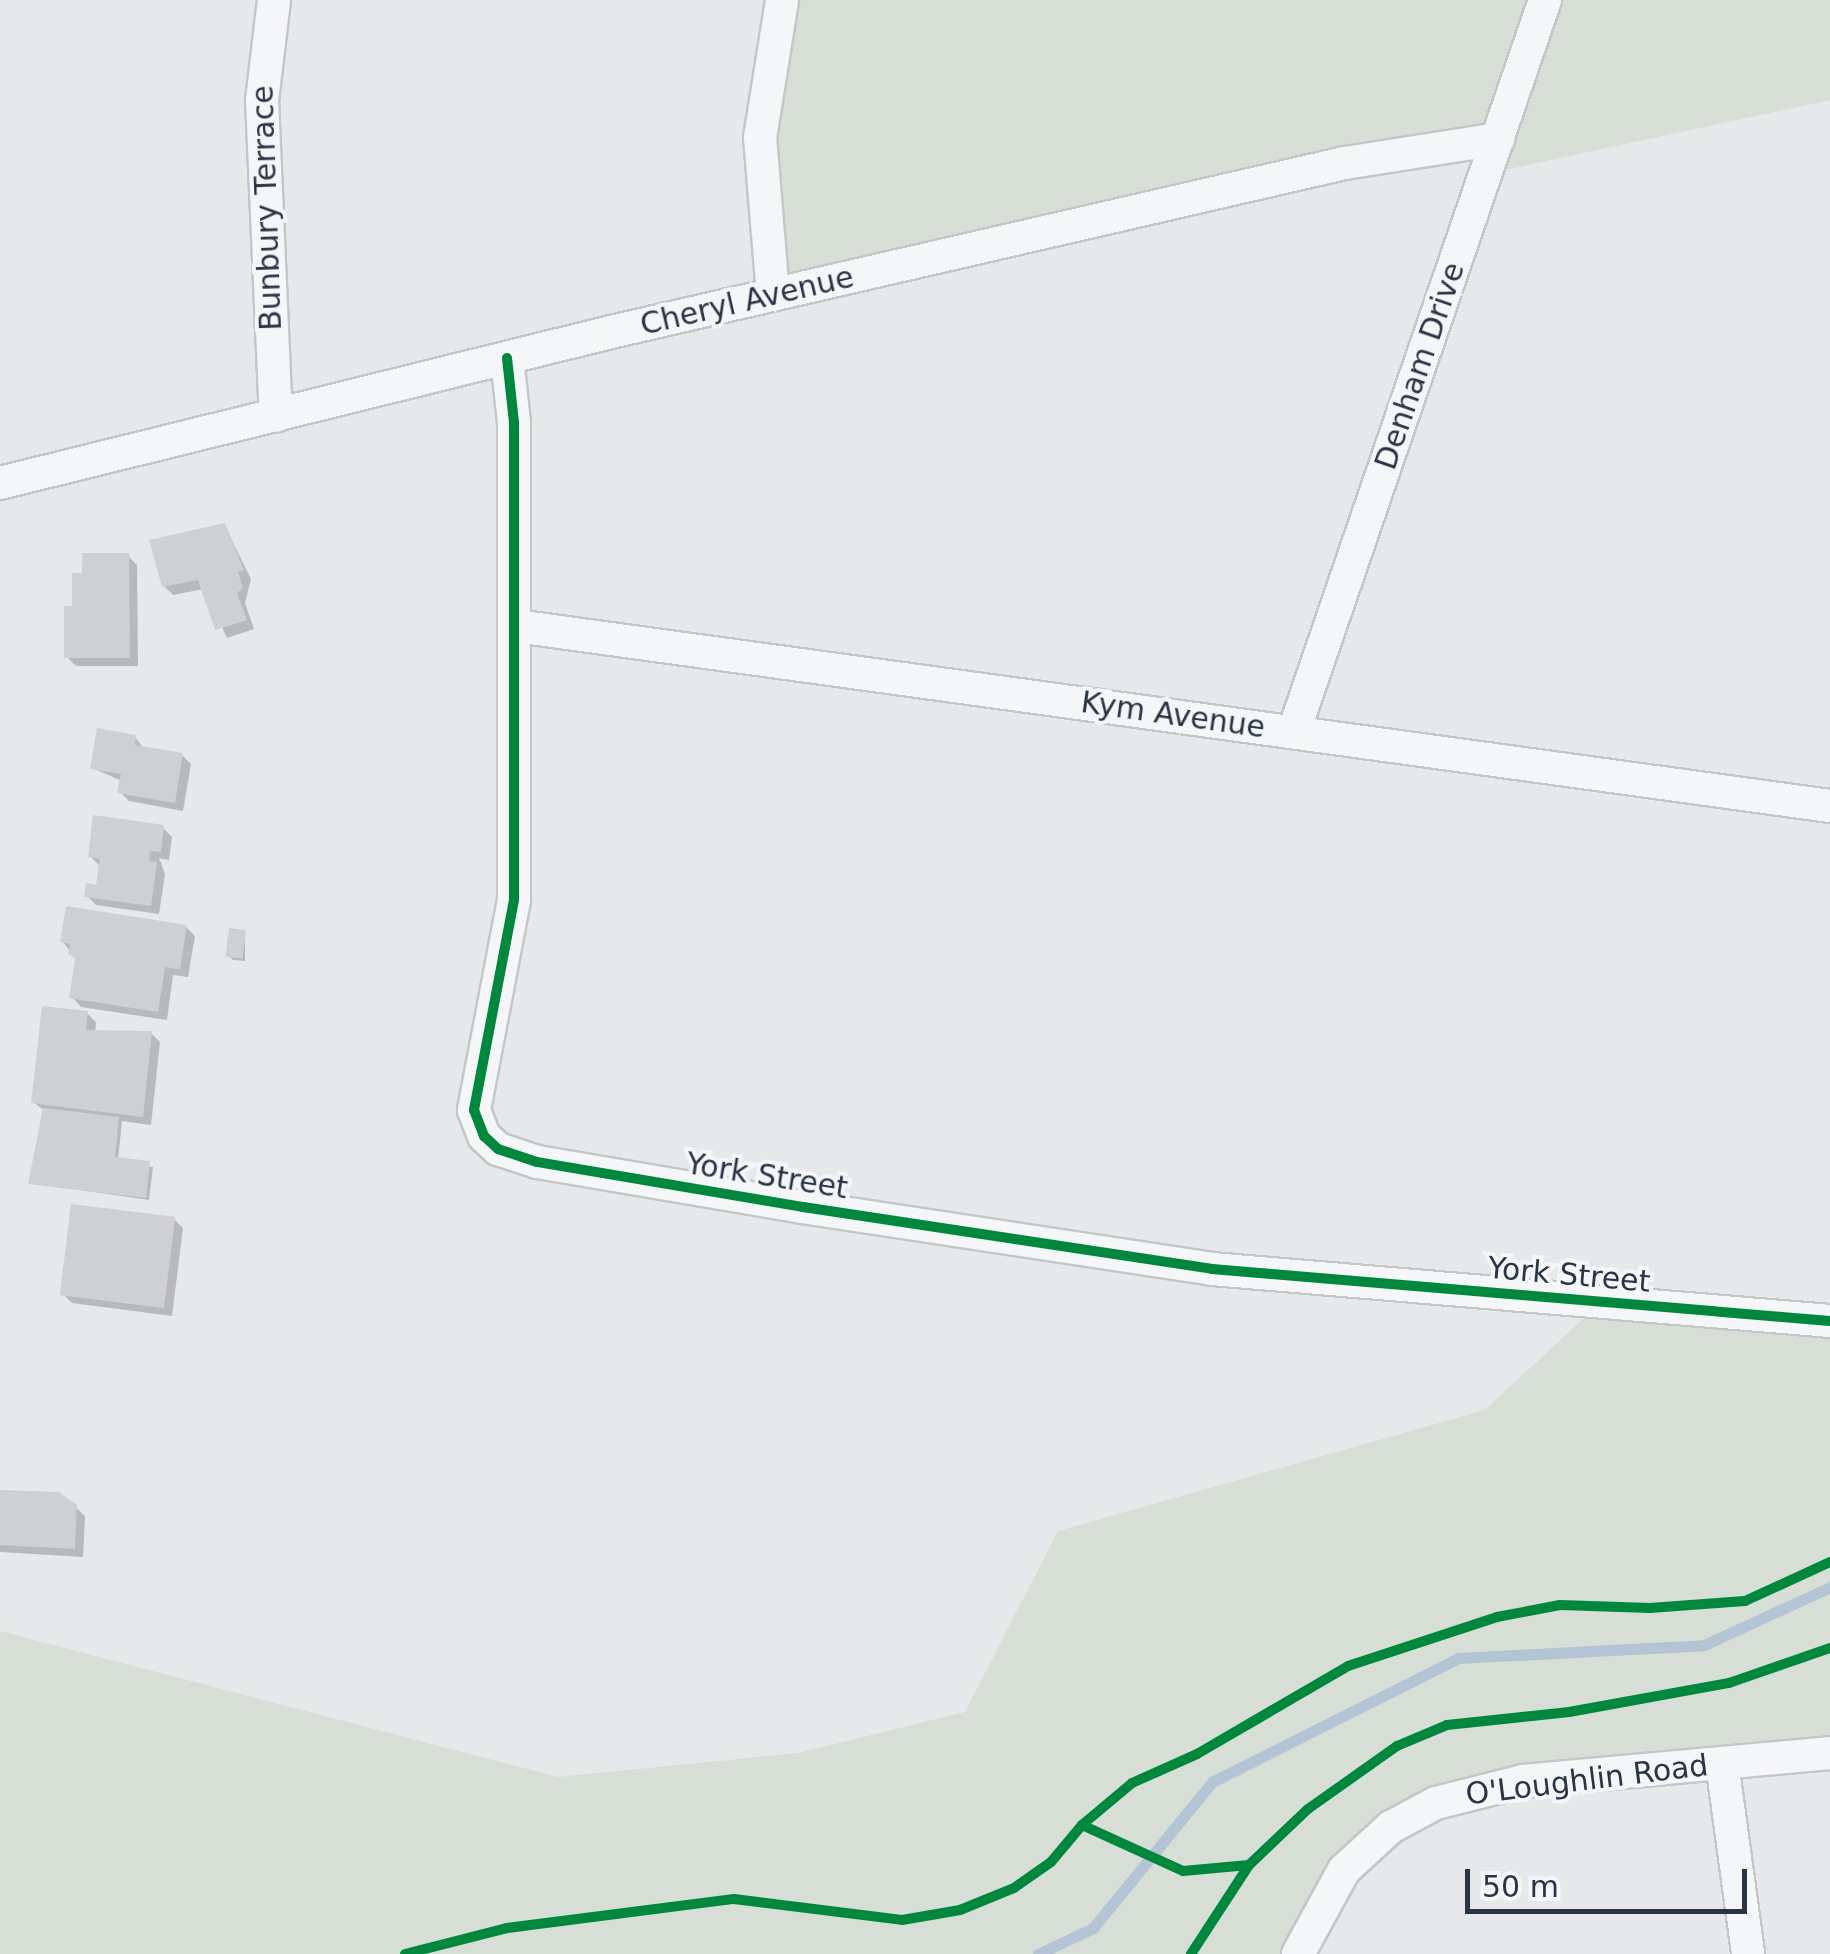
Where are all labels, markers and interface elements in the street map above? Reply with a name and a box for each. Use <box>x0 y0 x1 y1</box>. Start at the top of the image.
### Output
street label: Bunbury Terrace <box>245 85 289 331</box>
street label: Denham Drive <box>1368 258 1472 474</box>
street label: Cheryl Avenue <box>637 259 857 343</box>
street label: Kym Avenue <box>1079 684 1267 746</box>
street label: York Street <box>684 1145 850 1207</box>
street label: York Street <box>1486 1250 1652 1300</box>
street label: O'Loughlin Road <box>1464 1747 1710 1813</box>
scale bar <box>1470 1849 1752 1911</box>
text: 50 m <box>1482 1869 1559 1904</box>

